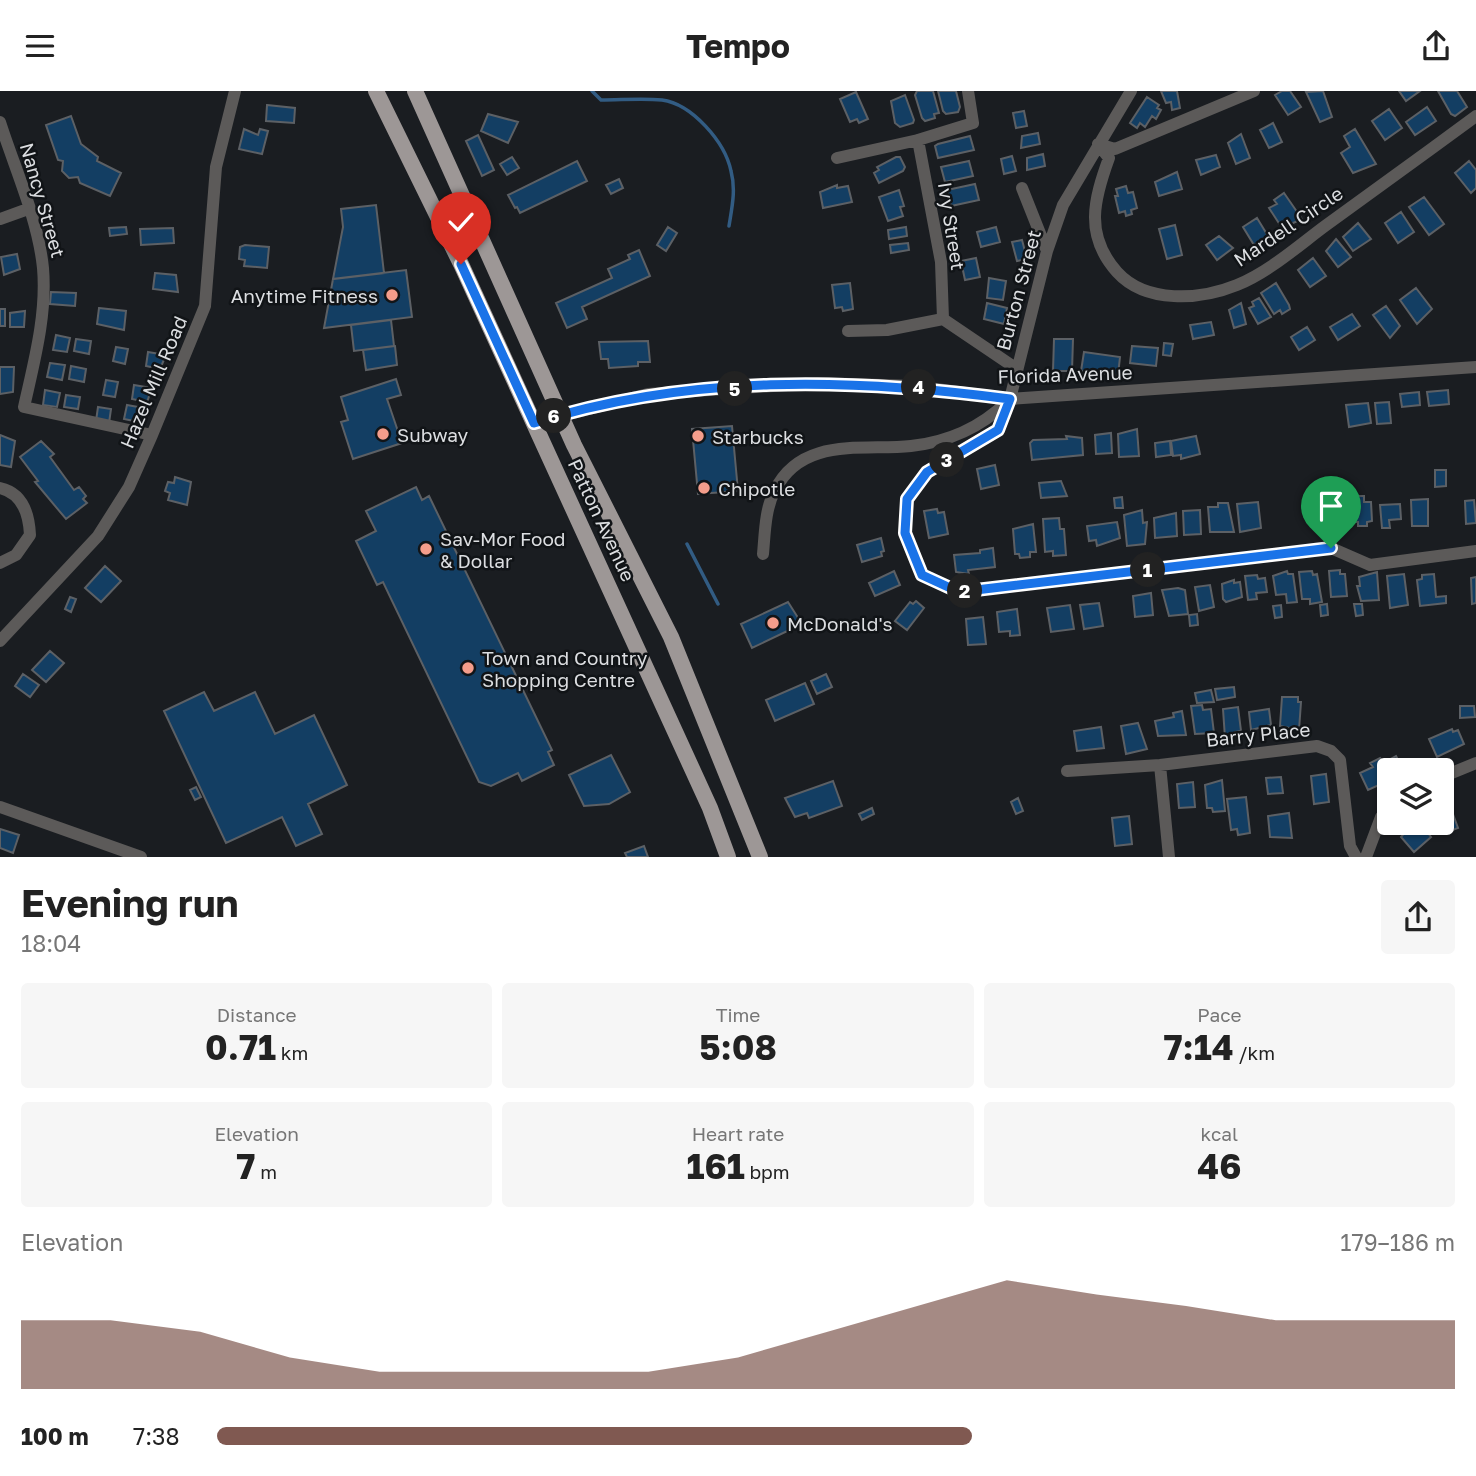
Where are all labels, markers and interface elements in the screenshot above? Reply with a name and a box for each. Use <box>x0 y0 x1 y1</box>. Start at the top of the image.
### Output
icon: menu <box>21 27 59 65</box>
text: Tempo <box>686 27 790 65</box>
icon: share <box>1417 27 1455 65</box>
street label: Nancy Street <box>16 140 70 260</box>
street label: Ivy Street <box>934 180 970 272</box>
street label: Mardell Circle <box>1229 181 1347 271</box>
pin <box>431 192 491 264</box>
icon: check <box>442 203 480 241</box>
street label: Burton Street <box>991 227 1045 353</box>
place label: Anytime Fitness <box>231 284 378 307</box>
marker: Anytime Fitness <box>384 287 400 303</box>
street label: Hazel Mill Road <box>115 312 191 452</box>
street label: Florida Avenue <box>997 360 1133 388</box>
pin: 4 <box>902 369 936 405</box>
pin: 5 <box>718 371 752 407</box>
text: 4 <box>913 375 924 398</box>
text: 5 <box>729 377 740 400</box>
pin: 6 <box>536 399 572 433</box>
text: 6 <box>547 404 560 427</box>
place label: Subway <box>397 423 469 446</box>
place label: Starbucks <box>712 425 804 448</box>
marker: Subway <box>375 426 391 442</box>
marker: Starbucks <box>690 428 706 444</box>
pin: 3 <box>930 443 964 477</box>
text: 3 <box>941 448 952 471</box>
street label: Patton Avenue <box>564 455 640 585</box>
pin <box>1301 476 1361 548</box>
place label: Chipotle <box>718 477 795 500</box>
marker: Chipotle <box>696 480 712 496</box>
icon: arrive <box>1312 487 1350 525</box>
place label: Sav-Mor Food & Dollar <box>440 527 566 572</box>
marker: Sav-Mor Food & Dollar <box>418 541 434 557</box>
pin: 1 <box>1130 553 1166 587</box>
text: 1 <box>1143 558 1152 581</box>
pin: 2 <box>948 573 982 609</box>
text: 2 <box>959 579 970 602</box>
place label: McDonald's <box>787 612 893 635</box>
marker: McDonald's <box>765 615 781 631</box>
place label: Town and Country Shopping Centre <box>482 646 648 691</box>
marker: Town and Country Shopping Centre <box>460 660 476 676</box>
street label: Barry Place <box>1205 717 1311 751</box>
map controls <box>1377 758 1454 835</box>
button: layers <box>1377 758 1454 835</box>
text: Evening run <box>21 880 239 925</box>
button: share <box>1381 880 1455 954</box>
text: 18:04 <box>21 929 81 957</box>
text: Distance <box>217 1003 297 1026</box>
text: Time <box>716 1003 760 1026</box>
text: Pace <box>1197 1003 1242 1026</box>
text: 0.71 <box>205 1026 276 1068</box>
text: 5:08 <box>699 1026 777 1068</box>
text: 7:14 <box>1164 1026 1234 1068</box>
text: km <box>276 1041 308 1064</box>
text: /km <box>1234 1041 1275 1064</box>
text: Elevation <box>214 1122 299 1145</box>
text: Heart rate <box>692 1122 784 1145</box>
text: kcal <box>1201 1122 1238 1145</box>
text: 7 <box>236 1145 255 1187</box>
text: 161 <box>686 1145 745 1187</box>
text: 46 <box>1197 1145 1241 1187</box>
text: m <box>255 1160 277 1183</box>
text: bpm <box>745 1160 790 1183</box>
text: Elevation <box>21 1228 123 1256</box>
text: 179–186 m <box>1340 1228 1455 1256</box>
text: 100 m <box>21 1422 89 1450</box>
text: 7:38 <box>133 1422 180 1450</box>

